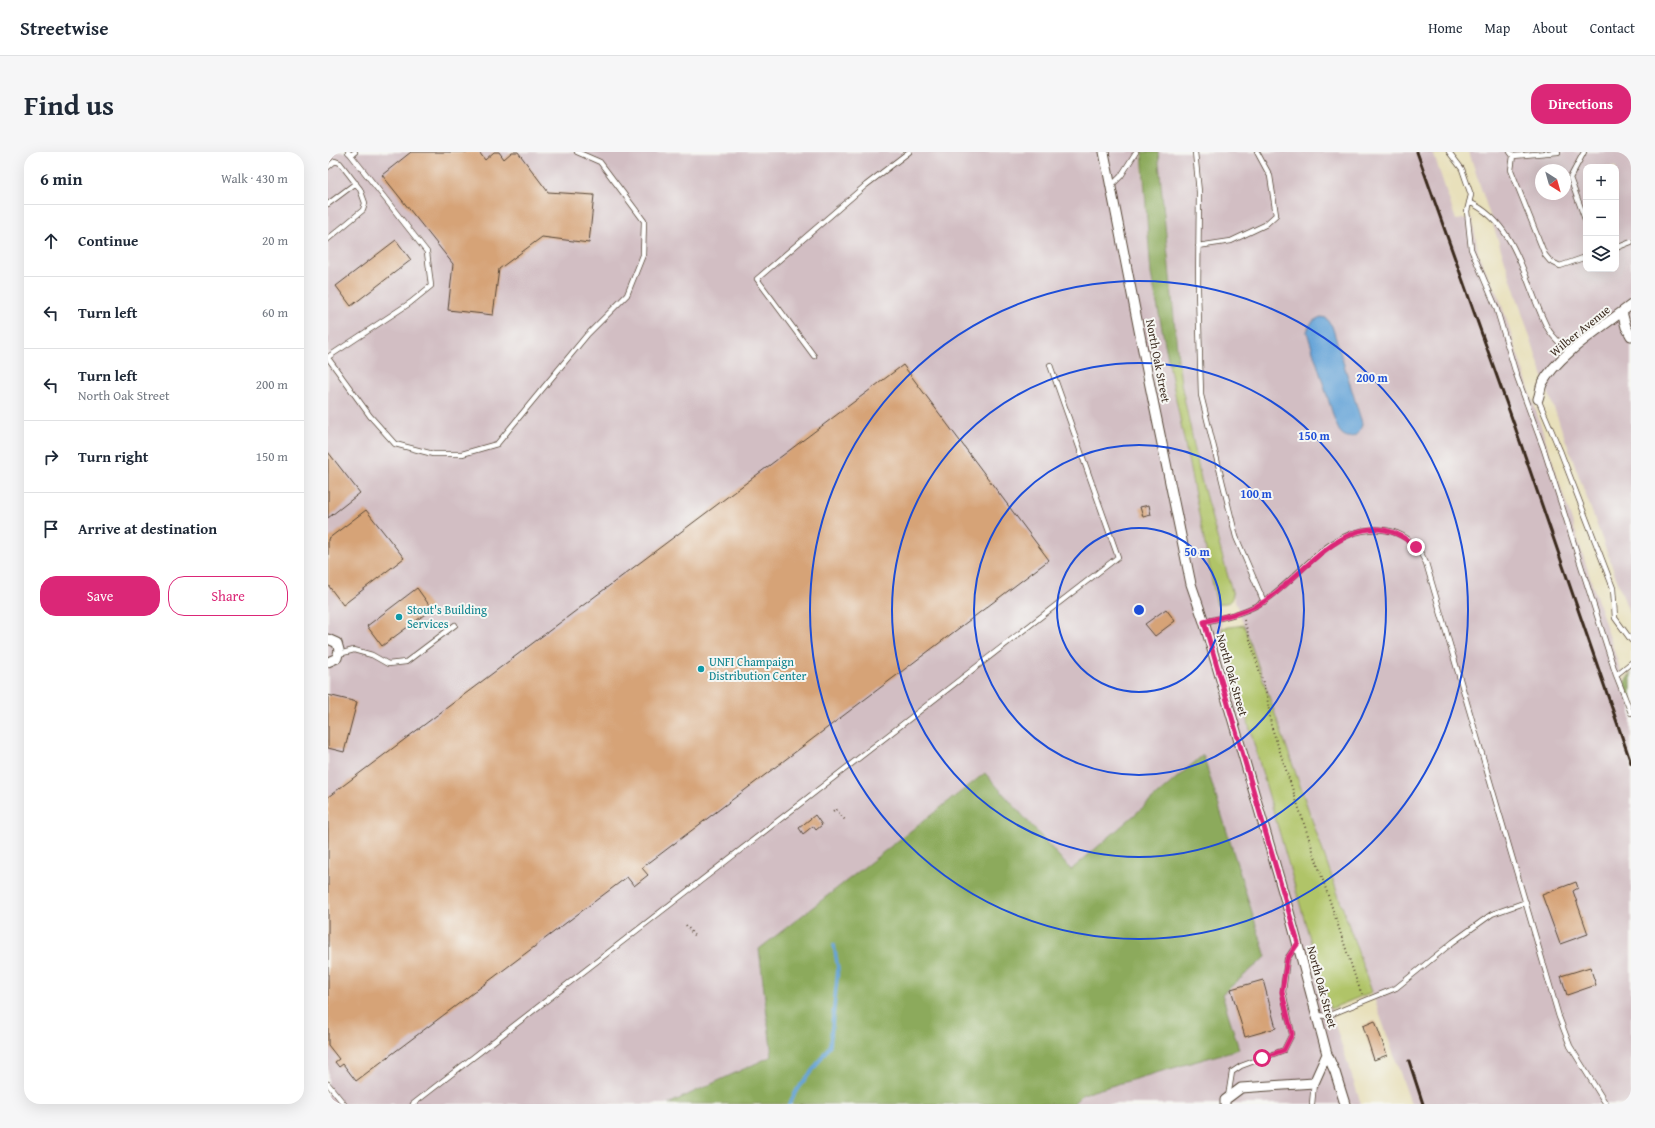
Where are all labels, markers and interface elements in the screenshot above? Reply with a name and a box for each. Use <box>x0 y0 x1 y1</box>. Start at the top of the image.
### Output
text: Streetwise <box>20 14 109 42</box>
text: Home <box>1428 18 1463 38</box>
text: Map <box>1485 18 1510 38</box>
text: About <box>1532 18 1568 38</box>
text: Contact <box>1590 18 1635 38</box>
text: Find us <box>24 84 114 125</box>
button: Directions <box>1531 84 1631 124</box>
north arrow <box>1535 164 1571 200</box>
map controls <box>1583 164 1619 272</box>
button: + <box>1583 164 1619 200</box>
text: 6 min <box>40 166 82 191</box>
text: Walk · 430 m <box>221 169 288 188</box>
button: − <box>1583 200 1619 236</box>
icon: ahead <box>40 230 62 252</box>
text: Continue <box>78 230 139 251</box>
text: 20 m <box>262 231 288 250</box>
button: layers <box>1583 236 1619 272</box>
street label: Wilber Avenue <box>1546 301 1614 360</box>
icon: left <box>40 302 62 324</box>
text: Turn left <box>78 302 137 323</box>
text: 60 m <box>262 303 288 322</box>
street label: North Oak Street <box>1142 318 1175 405</box>
text: Turn left <box>78 365 137 386</box>
text: 200 m <box>1356 369 1389 386</box>
icon: left <box>40 374 62 396</box>
text: 200 m <box>256 375 288 394</box>
text: North Oak Street <box>78 386 170 405</box>
text: 150 m <box>1298 427 1331 444</box>
icon: right <box>40 446 62 468</box>
text: Turn right <box>78 446 149 467</box>
text: 150 m <box>256 447 288 466</box>
text: 100 m <box>1240 485 1273 502</box>
icon: arrive <box>40 518 62 540</box>
text: Arrive at destination <box>78 518 217 539</box>
route end <box>1407 538 1425 556</box>
text: 50 m <box>1184 543 1210 560</box>
button: Save <box>40 576 160 616</box>
button: Share <box>168 576 288 616</box>
place label: Stout's Building Services <box>407 601 487 632</box>
centre of rings <box>1132 603 1146 617</box>
marker: Stout's Building Services <box>394 612 404 622</box>
street label: North Oak Street <box>1213 632 1253 719</box>
place label: UNFI Champaign Distribution Center <box>709 653 807 684</box>
marker: UNFI Champaign Distribution Center <box>696 664 706 674</box>
street label: North Oak Street <box>1303 944 1342 1031</box>
route start <box>1253 1049 1271 1067</box>

